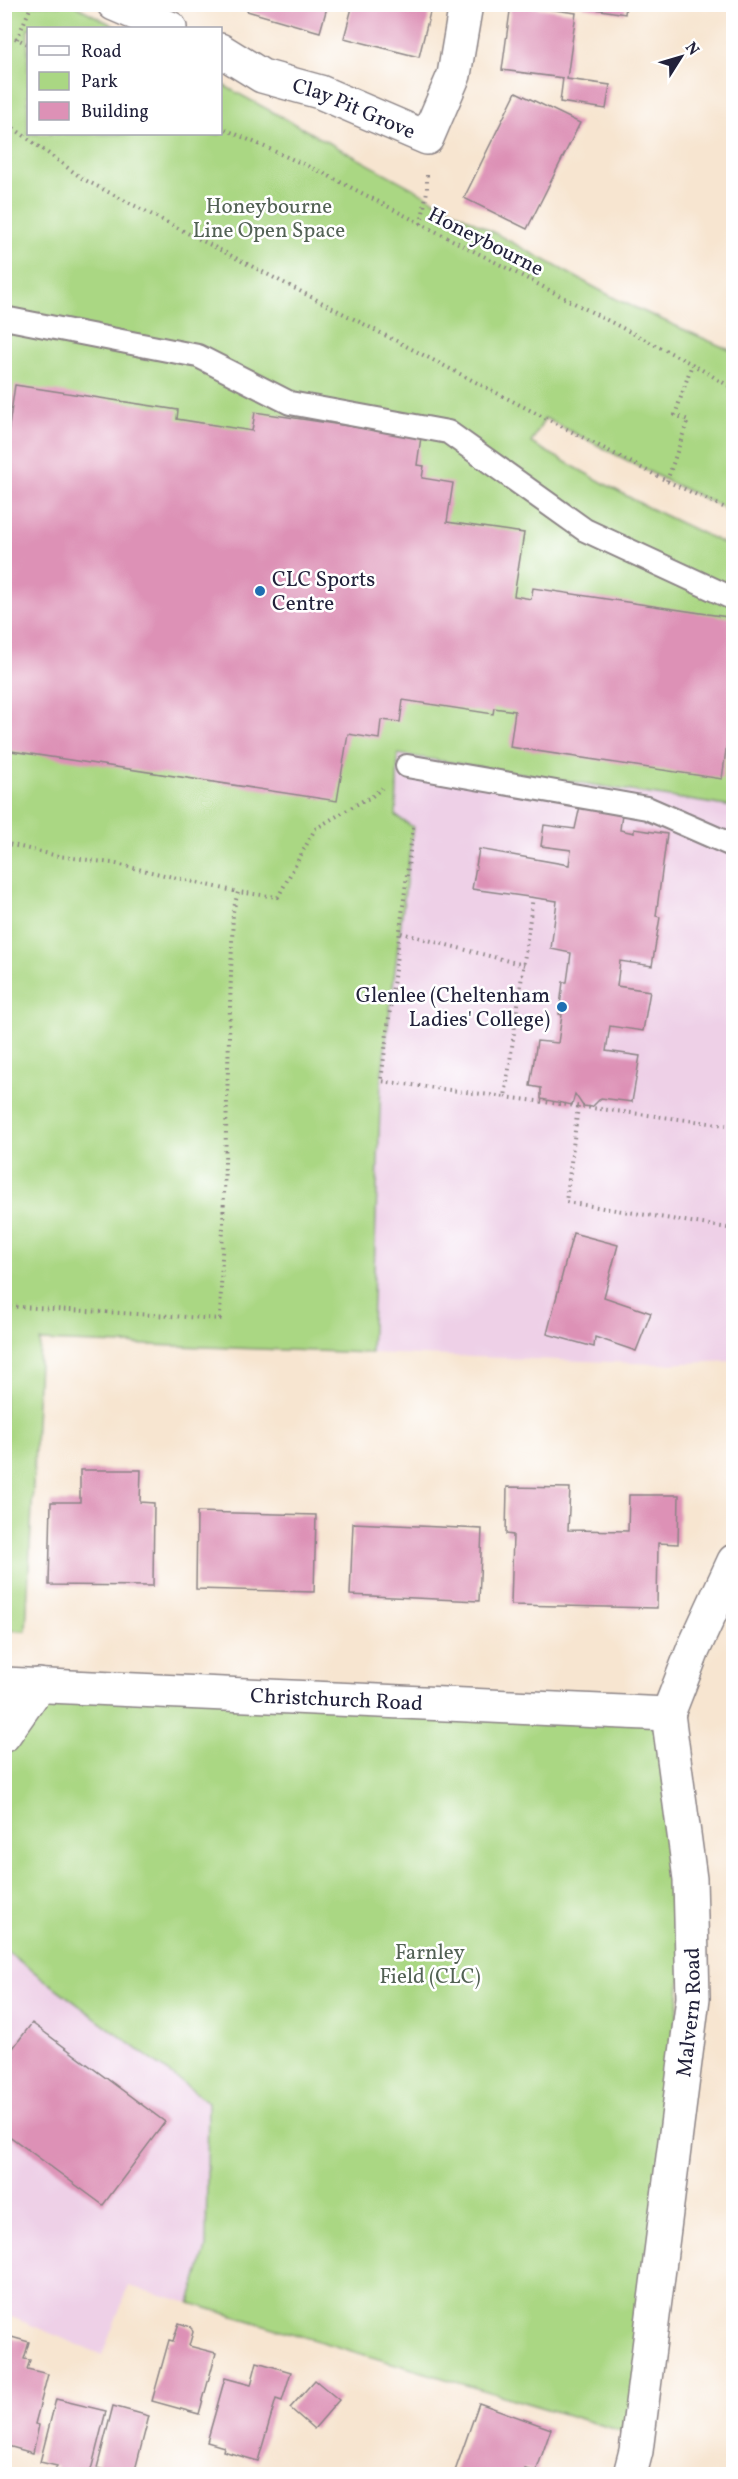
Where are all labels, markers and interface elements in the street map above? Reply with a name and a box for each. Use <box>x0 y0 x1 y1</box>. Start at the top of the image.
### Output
legend <box>27 27 222 135</box>
north arrow <box>651 27 711 87</box>
text: N <box>679 38 704 61</box>
text: Road <box>81 40 122 65</box>
text: Park <box>81 70 118 95</box>
street label: Clay Pit Grove <box>289 72 420 147</box>
text: Building <box>81 100 149 125</box>
park label: Honeybourne Line Open Space <box>193 193 345 246</box>
street label: Honeybourne <box>422 201 548 284</box>
place label: CLC Sports Centre <box>272 566 375 619</box>
marker: CLC Sports Centre <box>253 584 267 598</box>
place label: Glenlee (Cheltenham Ladies' College) <box>356 982 550 1035</box>
marker: Glenlee (Cheltenham Ladies' College) <box>555 1000 569 1014</box>
street label: Christchurch Road <box>250 1682 424 1719</box>
park label: Farnley Field (CLC) <box>379 1939 481 1992</box>
street label: Malvern Road <box>670 1947 709 2079</box>

